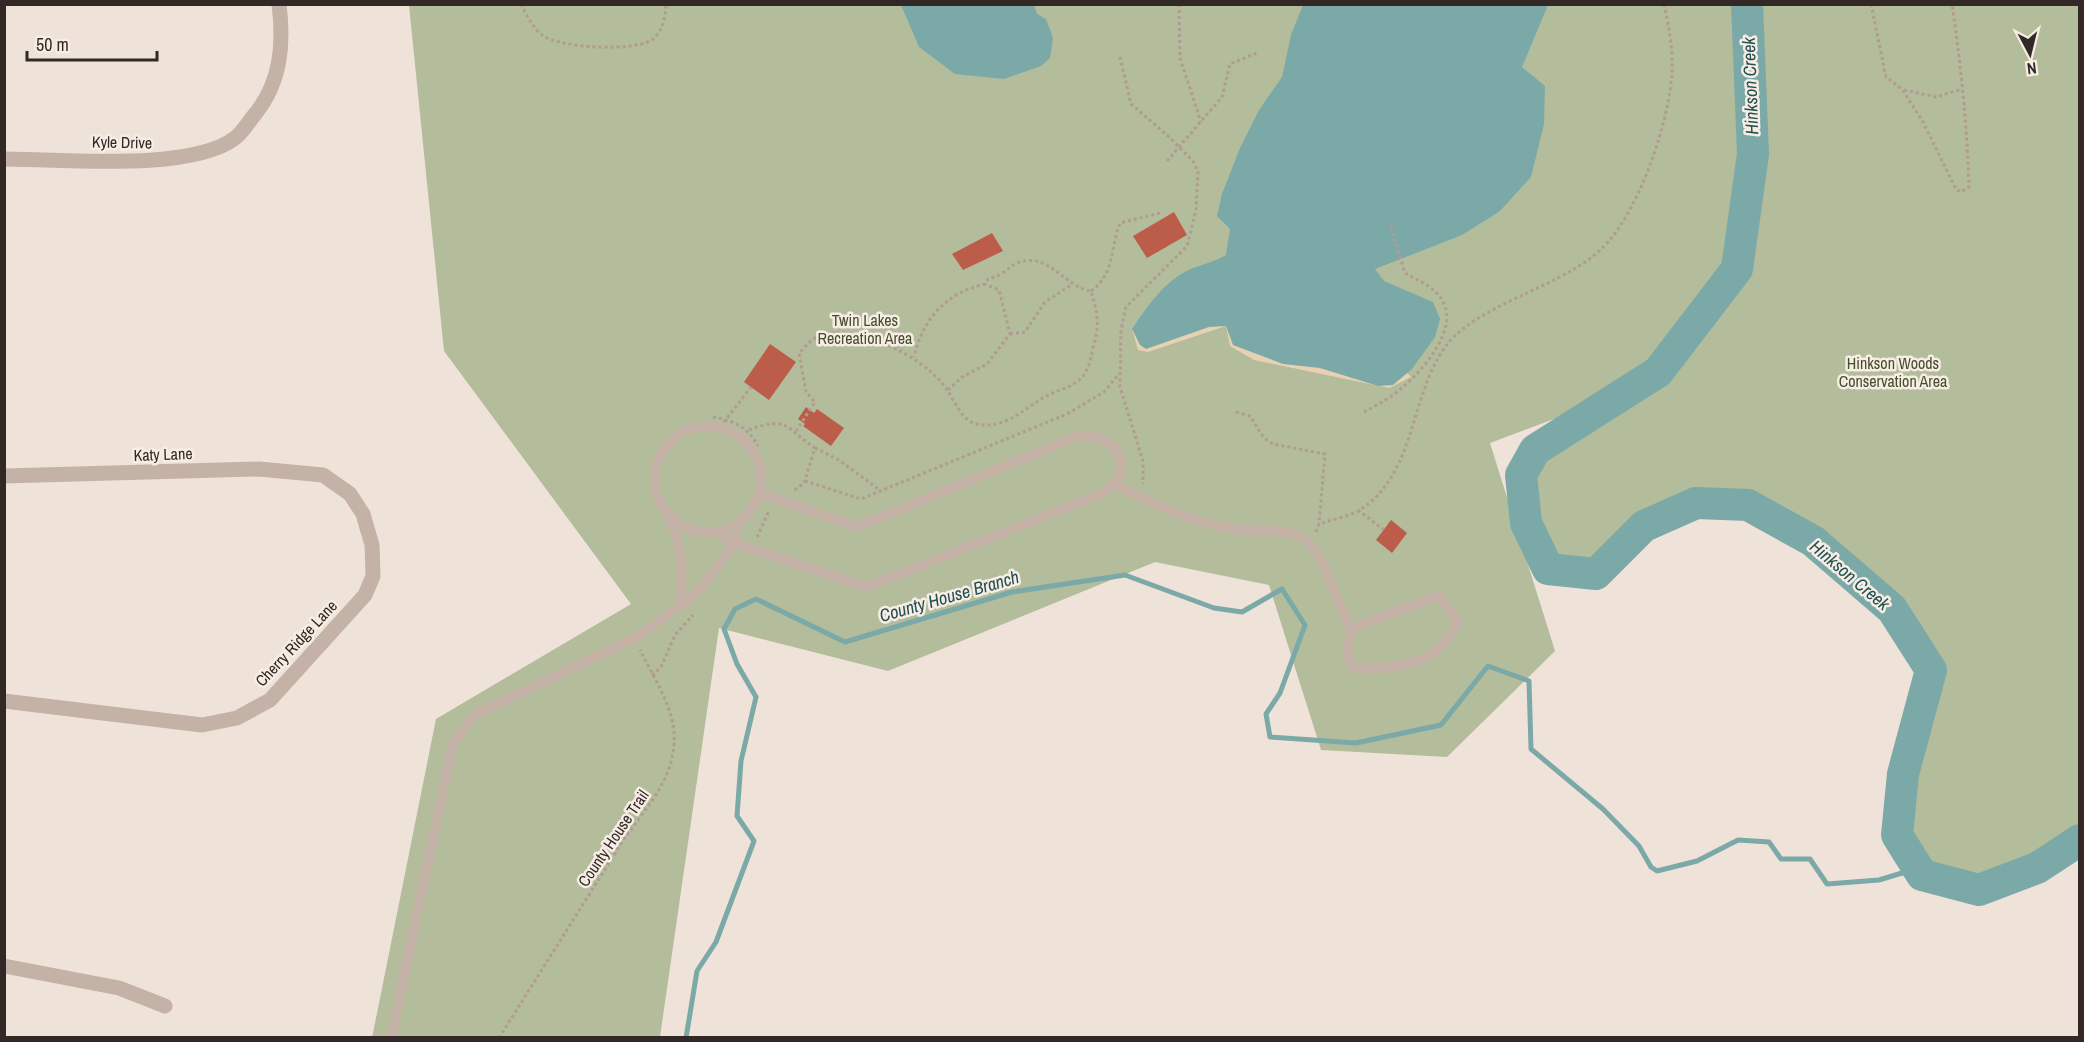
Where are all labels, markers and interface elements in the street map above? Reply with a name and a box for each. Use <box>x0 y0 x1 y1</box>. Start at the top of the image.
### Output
scale bar <box>27 24 158 62</box>
north arrow <box>2000 24 2060 84</box>
text: 50 m <box>36 32 69 57</box>
water label: Hinkson Creek <box>1736 36 1764 135</box>
text: N <box>2026 57 2038 80</box>
street label: Kyle Drive <box>92 130 152 154</box>
park label: Twin Lakes Recreation Area <box>818 309 913 349</box>
park label: Hinkson Woods Conservation Area <box>1839 352 1948 392</box>
street label: Katy Lane <box>133 442 193 466</box>
water label: Hinkson Creek <box>1805 534 1896 616</box>
water label: County House Branch <box>876 564 1022 628</box>
street label: Cherry Ridge Lane <box>250 595 342 691</box>
street label: County House Trail <box>572 785 654 891</box>

